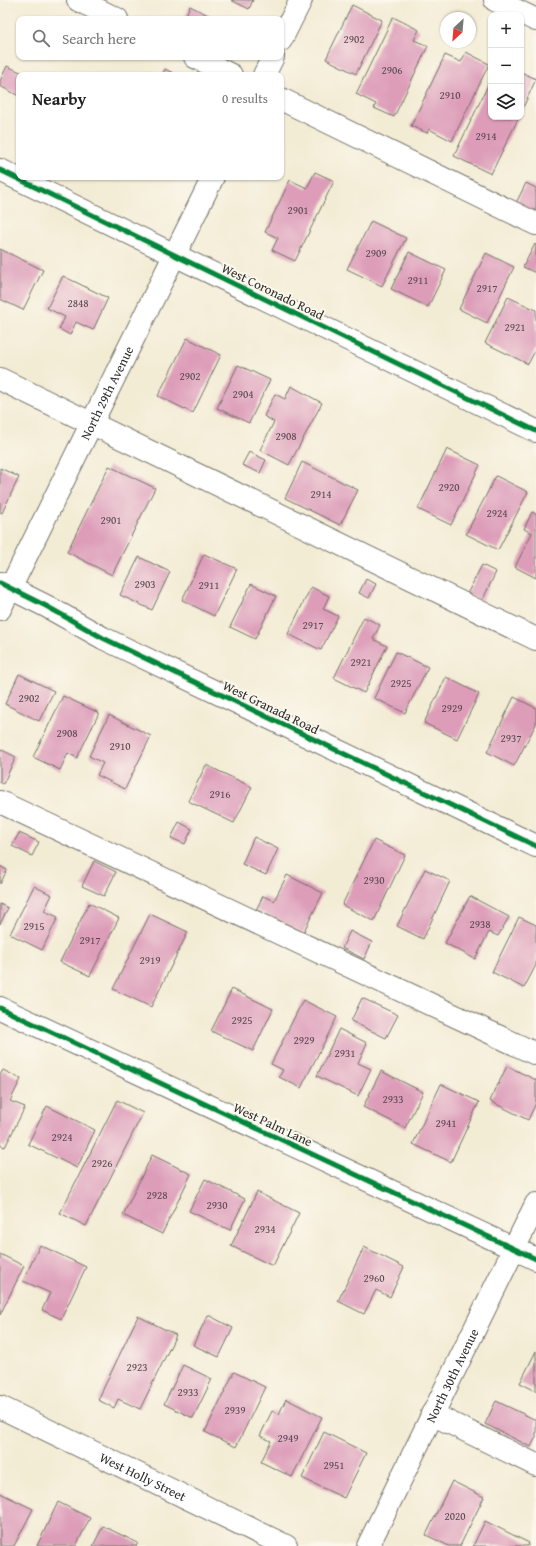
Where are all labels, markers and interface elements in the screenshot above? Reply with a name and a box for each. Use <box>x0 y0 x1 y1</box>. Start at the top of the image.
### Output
north arrow <box>440 12 476 48</box>
map controls <box>488 12 524 120</box>
button: + <box>488 12 524 48</box>
search box <box>16 16 284 60</box>
icon: search <box>30 27 52 49</box>
text: Search here <box>62 28 136 49</box>
house number: 2902 <box>343 31 365 47</box>
button: − <box>488 48 524 84</box>
house number: 2906 <box>381 62 403 78</box>
button: layers <box>488 84 524 120</box>
text: Nearby <box>32 86 86 111</box>
house number: 2910 <box>439 87 461 103</box>
text: 0 results <box>222 89 268 108</box>
house number: 2914 <box>475 128 497 144</box>
house number: 2901 <box>287 202 309 218</box>
house number: 2909 <box>365 245 387 261</box>
street label: West Coronado Road <box>218 258 327 325</box>
house number: 2911 <box>407 272 429 288</box>
house number: 2917 <box>476 280 498 296</box>
house number: 2848 <box>67 295 89 311</box>
house number: 2921 <box>504 319 526 335</box>
street label: North 29th Avenue <box>76 343 138 443</box>
house number: 2902 <box>179 368 201 384</box>
house number: 2904 <box>232 386 254 402</box>
house number: 2908 <box>275 428 297 444</box>
house number: 2920 <box>438 479 460 495</box>
house number: 2914 <box>310 486 332 502</box>
house number: 2924 <box>486 505 508 521</box>
house number: 2901 <box>100 512 122 528</box>
house number: 2903 <box>134 576 156 592</box>
house number: 2911 <box>198 577 220 593</box>
house number: 2917 <box>302 617 324 633</box>
house number: 2921 <box>350 654 372 670</box>
house number: 2925 <box>390 675 412 691</box>
street label: West Granada Road <box>219 676 322 739</box>
house number: 2902 <box>18 690 40 706</box>
house number: 2929 <box>441 700 463 716</box>
house number: 2908 <box>56 725 78 741</box>
house number: 2937 <box>500 730 522 746</box>
house number: 2910 <box>109 738 131 754</box>
house number: 2916 <box>209 786 231 802</box>
house number: 2930 <box>363 872 385 888</box>
house number: 2938 <box>469 916 491 932</box>
house number: 2915 <box>23 918 45 934</box>
house number: 2917 <box>79 932 101 948</box>
house number: 2919 <box>139 952 161 968</box>
house number: 2925 <box>231 1012 253 1028</box>
house number: 2929 <box>293 1032 315 1048</box>
house number: 2931 <box>334 1045 356 1061</box>
house number: 2933 <box>382 1091 404 1107</box>
street label: West Palm Lane <box>230 1098 316 1151</box>
house number: 2941 <box>435 1115 457 1131</box>
house number: 2924 <box>51 1129 73 1145</box>
house number: 2926 <box>91 1155 113 1171</box>
house number: 2928 <box>146 1187 168 1203</box>
house number: 2930 <box>206 1197 228 1213</box>
house number: 2934 <box>254 1221 276 1237</box>
house number: 2960 <box>363 1270 385 1286</box>
street label: North 30th Avenue <box>421 1325 483 1426</box>
house number: 2923 <box>126 1359 148 1375</box>
house number: 2933 <box>177 1384 199 1400</box>
house number: 2939 <box>224 1402 246 1418</box>
house number: 2949 <box>277 1430 299 1446</box>
street label: West Holly Street <box>96 1448 190 1506</box>
house number: 2951 <box>323 1457 345 1473</box>
house number: 2020 <box>444 1508 466 1524</box>

